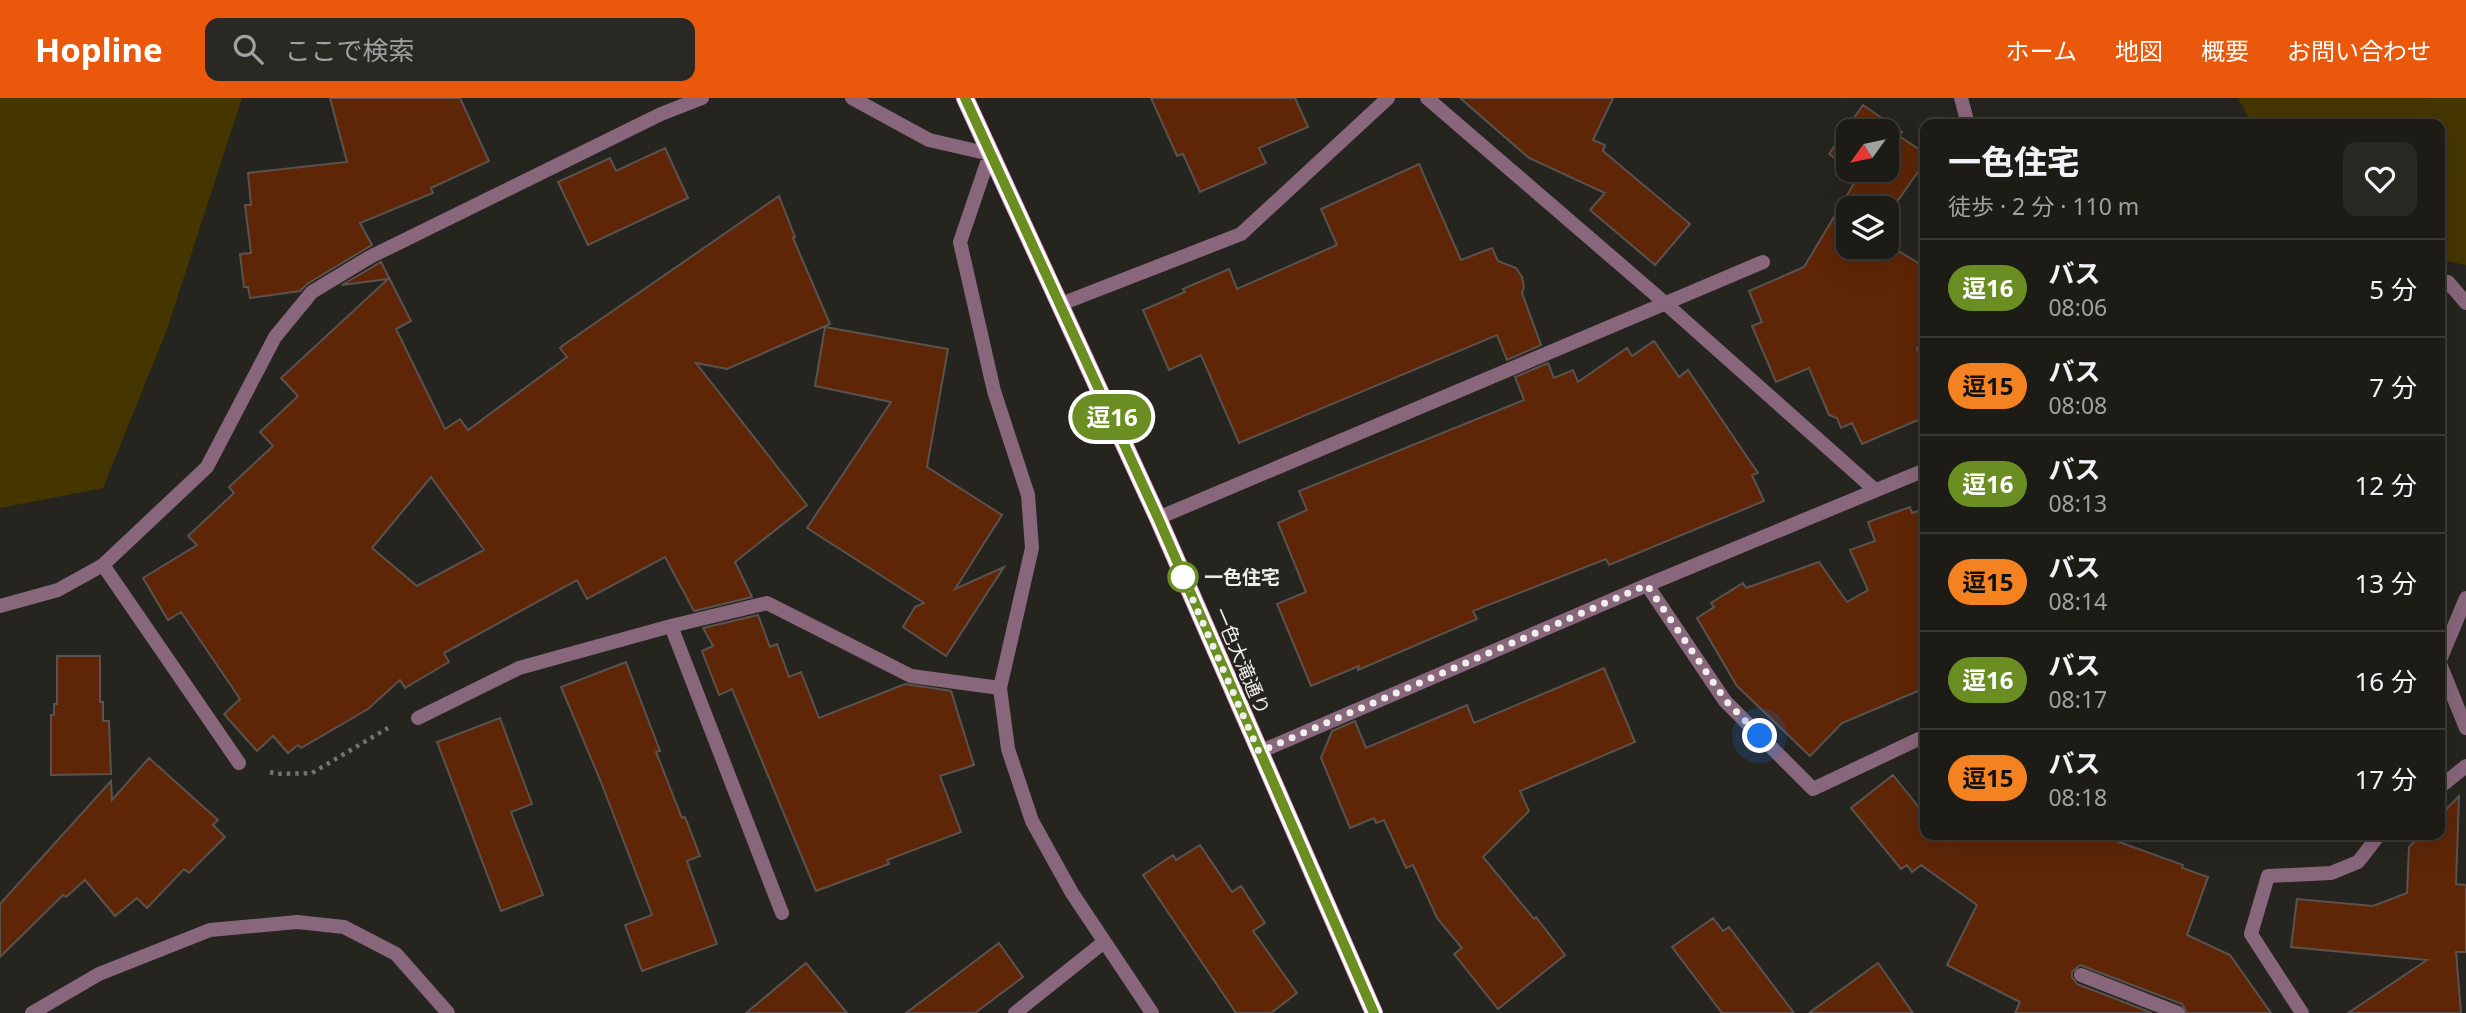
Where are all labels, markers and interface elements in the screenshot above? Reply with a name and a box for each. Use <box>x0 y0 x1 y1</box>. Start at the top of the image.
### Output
search box <box>205 18 695 81</box>
text: Hopline <box>35 27 163 72</box>
icon: search <box>229 30 267 68</box>
text: ここで検索 <box>285 32 415 68</box>
text: ホーム <box>2006 34 2077 67</box>
text: 地図 <box>2115 34 2163 67</box>
text: 概要 <box>2201 34 2249 67</box>
text: お問い合わせ <box>2287 34 2431 67</box>
north arrow <box>1836 119 1899 182</box>
map controls <box>1836 119 1899 259</box>
text: 一色住宅 <box>1948 139 2080 184</box>
button: heart <box>2343 142 2417 216</box>
text: 徒歩 · 2 分 · 110 m <box>1948 190 2139 222</box>
button: layers <box>1836 196 1899 259</box>
text: バス <box>2048 255 2100 291</box>
text: 逗16 <box>1962 271 2013 304</box>
text: 5 分 <box>2369 271 2417 307</box>
text: 08:06 <box>2048 291 2107 323</box>
text: バス <box>2048 353 2100 389</box>
text: 逗15 <box>1962 369 2013 402</box>
text: 7 分 <box>2369 369 2417 405</box>
text: 08:08 <box>2048 389 2107 421</box>
line badge: 逗16 <box>1072 394 1152 440</box>
text: 逗16 <box>1086 400 1138 433</box>
text: バス <box>2048 451 2100 487</box>
text: 逗16 <box>1962 467 2013 500</box>
text: 12 分 <box>2354 467 2417 503</box>
text: 08:13 <box>2048 487 2107 519</box>
text: バス <box>2048 549 2100 585</box>
marker: 一色住宅 <box>1168 562 1198 592</box>
place label: 一色住宅 <box>1204 564 1280 590</box>
text: 逗15 <box>1962 565 2013 598</box>
text: 13 分 <box>2354 565 2417 601</box>
text: 08:14 <box>2048 585 2107 617</box>
street label: 一色大滝通り <box>1208 603 1276 719</box>
text: バス <box>2048 647 2100 683</box>
text: 逗16 <box>1962 663 2013 696</box>
text: 16 分 <box>2354 663 2417 699</box>
text: 08:17 <box>2048 683 2107 715</box>
your location <box>1742 718 1777 753</box>
text: バス <box>2048 745 2100 781</box>
text: 逗15 <box>1962 761 2013 794</box>
text: 17 分 <box>2354 761 2417 797</box>
text: 08:18 <box>2048 781 2107 813</box>

